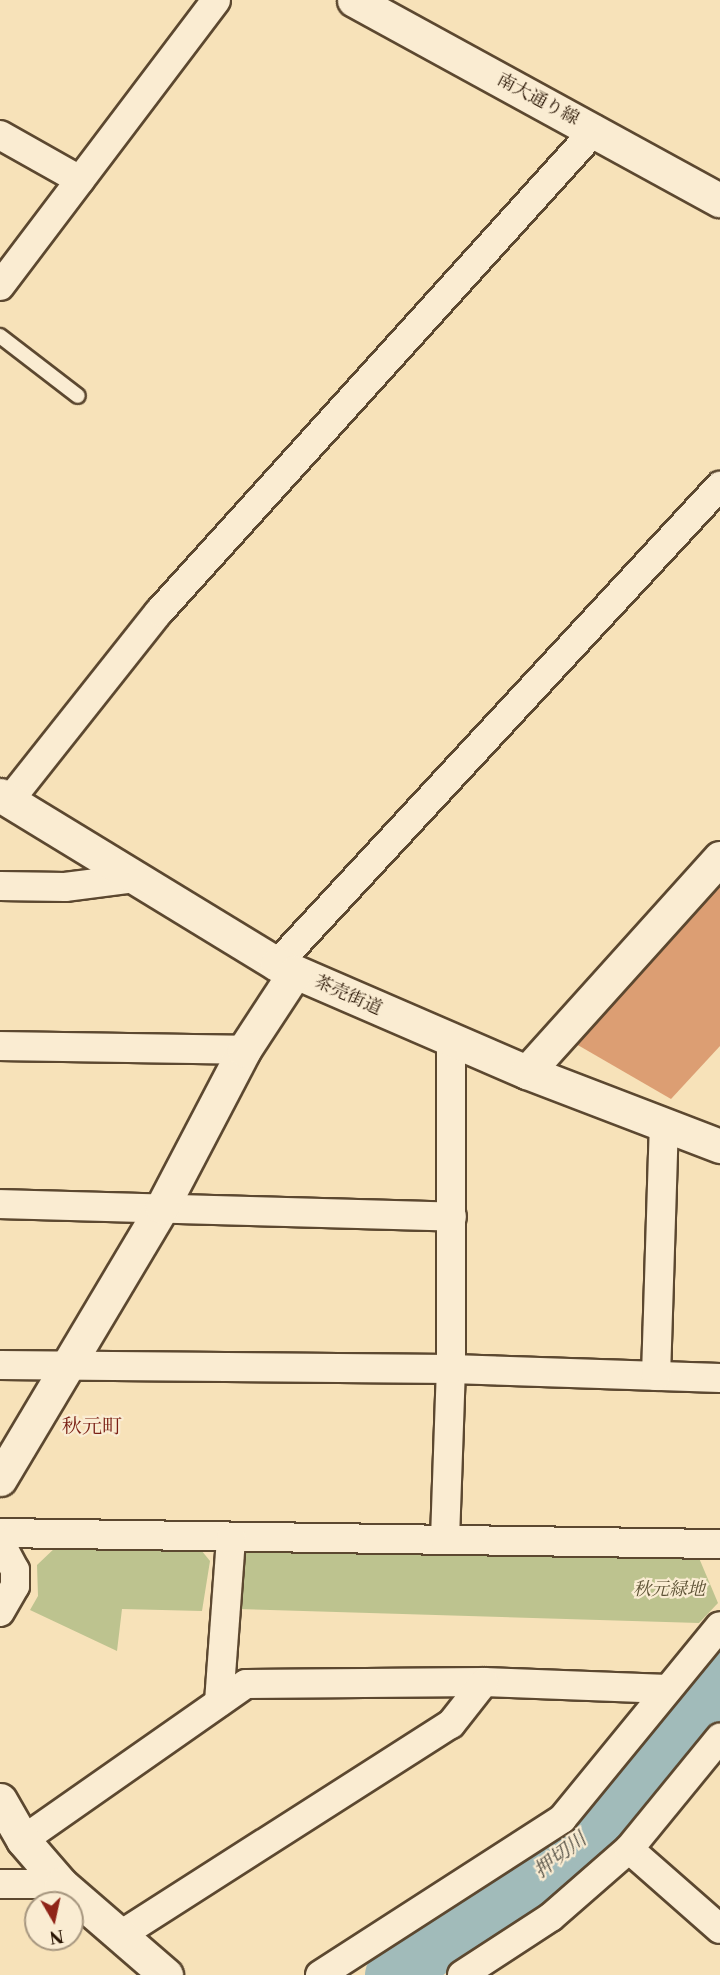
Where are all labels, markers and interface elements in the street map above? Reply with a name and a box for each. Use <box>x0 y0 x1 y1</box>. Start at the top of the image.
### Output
street label: 南大通り線 <box>493 68 583 130</box>
street label: 茶売街道 <box>311 970 385 1020</box>
district label: 秋元町 <box>62 1414 122 1438</box>
park label: 秋元緑地 <box>633 1578 705 1600</box>
water label: 押切川 <box>529 1827 591 1883</box>
north arrow <box>24 1891 84 1951</box>
text: N <box>48 1926 65 1948</box>

